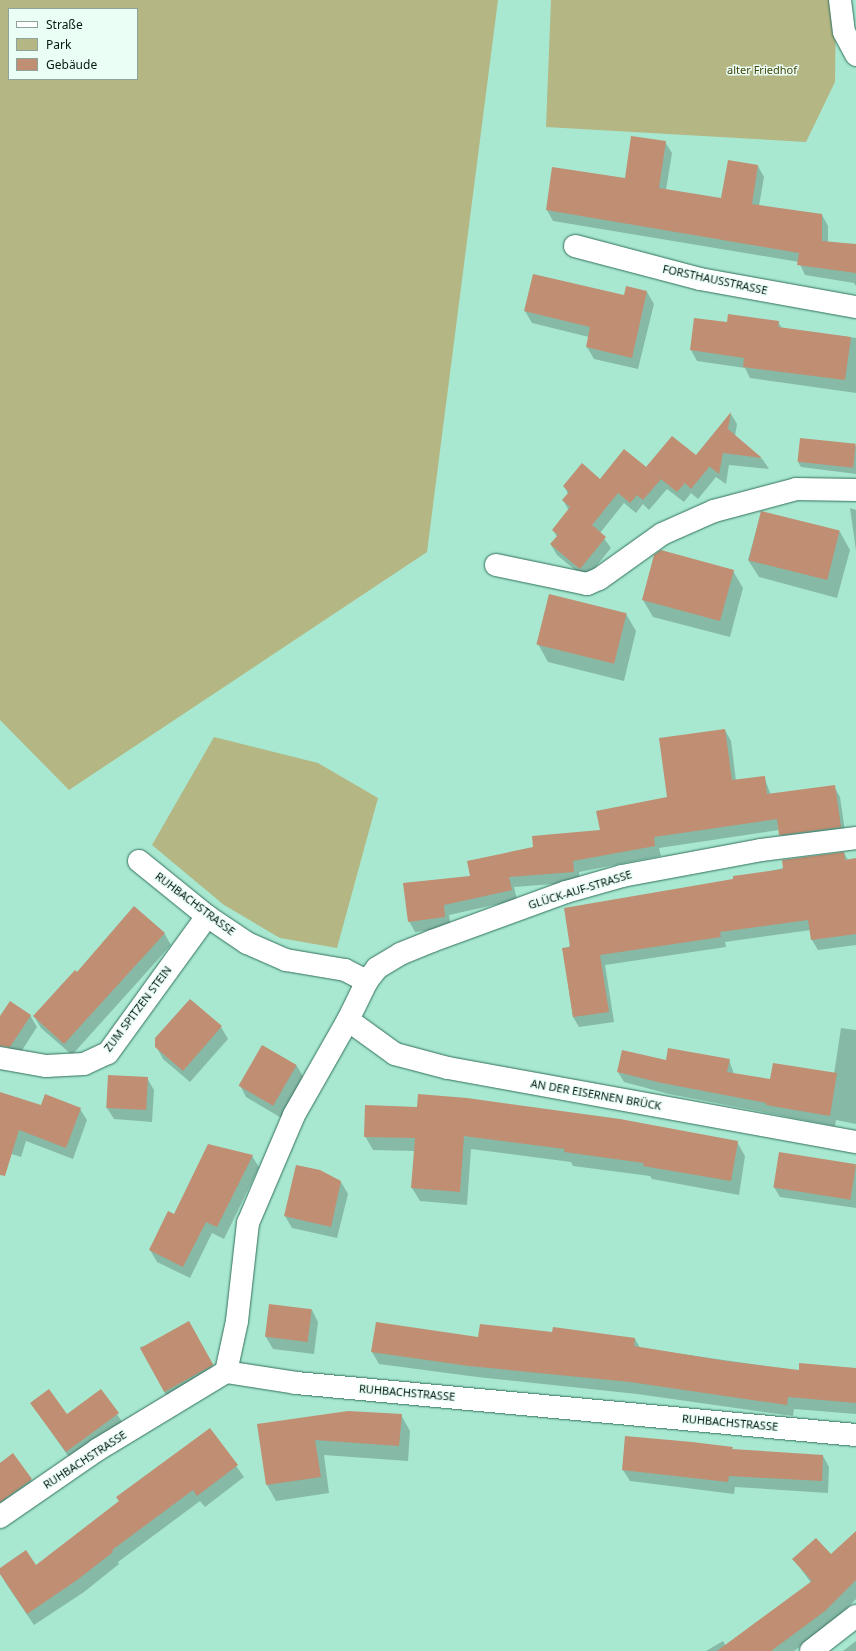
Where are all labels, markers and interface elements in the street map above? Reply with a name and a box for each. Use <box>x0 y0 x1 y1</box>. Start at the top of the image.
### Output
legend <box>8 8 138 80</box>
text: Straße <box>46 16 83 33</box>
text: Park <box>46 36 71 53</box>
text: Gebäude <box>46 56 97 73</box>
park label: alter Friedhof <box>727 63 797 77</box>
street label: FORSTHAUSSTRASSE <box>661 262 769 298</box>
street label: GLÜCK-AUF-STRASSE <box>527 868 633 912</box>
street label: RUHBACHSTRASSE <box>153 870 237 938</box>
street label: ZUM SPITZEN STEIN <box>102 964 174 1054</box>
street label: AN DER EISERNEN BRÜCK <box>530 1077 662 1113</box>
street label: RUHBACHSTRASSE <box>358 1382 456 1404</box>
street label: RUHBACHSTRASSE <box>681 1412 779 1434</box>
street label: RUHBACHSTRASSE <box>41 1428 129 1492</box>

